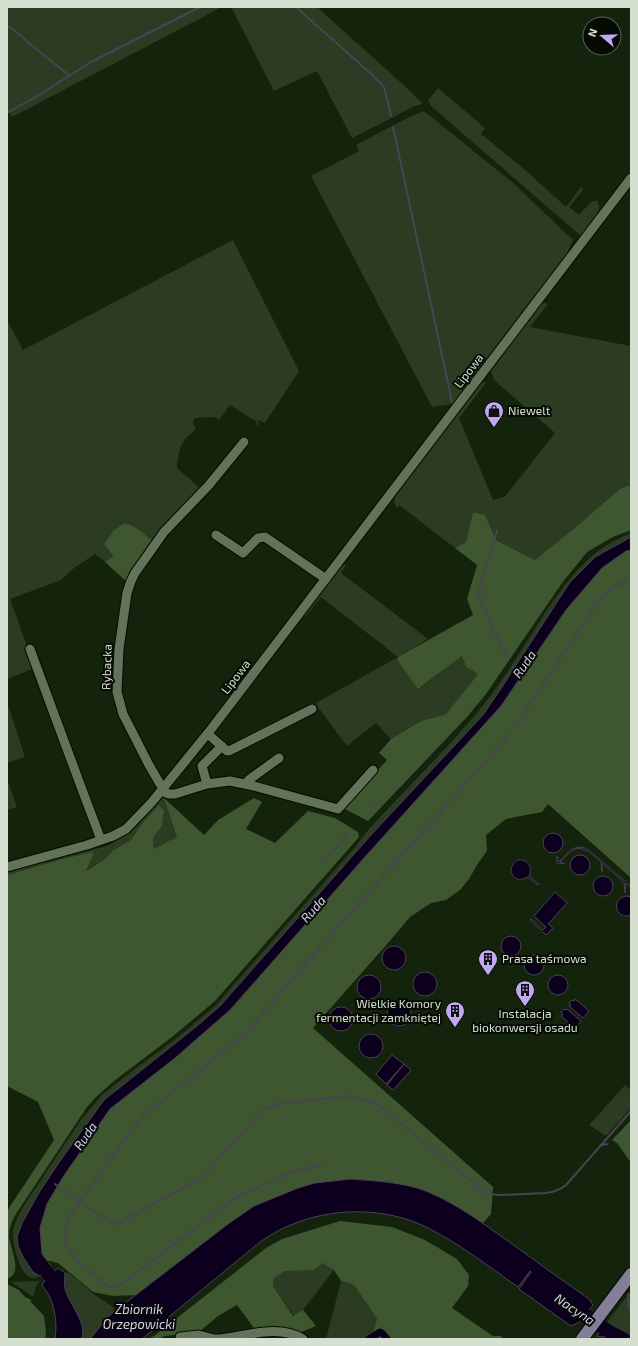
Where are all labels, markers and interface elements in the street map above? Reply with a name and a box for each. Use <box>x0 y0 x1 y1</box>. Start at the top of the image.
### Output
north arrow <box>582 16 622 56</box>
text: N <box>585 27 600 38</box>
street label: Lipowa <box>451 350 486 390</box>
shop icon: Niewelt <box>483 400 505 428</box>
place label: Niewelt <box>508 403 551 417</box>
street label: Rybacka <box>98 644 114 690</box>
water label: Ruda <box>509 647 539 681</box>
street label: Lipowa <box>218 656 253 696</box>
water label: Ruda <box>297 892 329 926</box>
building icon: Prasa taśmowa <box>477 948 499 976</box>
place label: Prasa taśmowa <box>502 951 587 965</box>
building icon: Instalacja biokonwersji osadu <box>514 979 536 1007</box>
place label: Wielkie Komory fermentacji zamkniętej <box>316 996 442 1025</box>
building icon: Wielkie Komory fermentacji zamkniętej <box>444 1000 466 1028</box>
place label: Instalacja biokonwersji osadu <box>472 1006 578 1035</box>
water label: Ruda <box>70 1119 100 1153</box>
water label: Nacyna <box>552 1290 598 1328</box>
water label: Zbiornik Orzepowicki <box>103 1301 175 1332</box>

